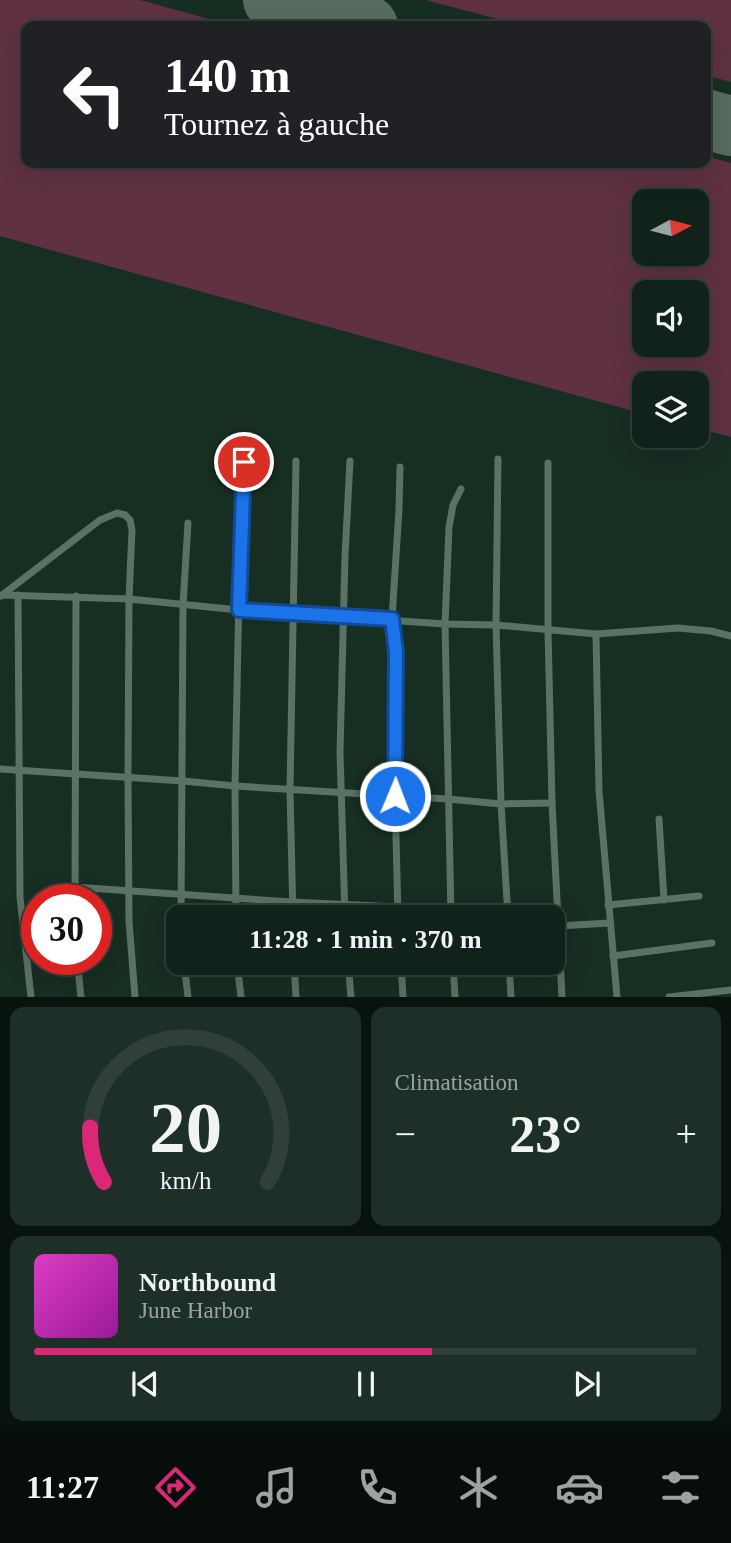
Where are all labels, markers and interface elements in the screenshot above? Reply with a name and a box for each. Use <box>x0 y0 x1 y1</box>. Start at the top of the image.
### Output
text: 140 m <box>164 48 291 103</box>
icon: left <box>49 49 140 140</box>
text: Tournez à gauche <box>164 106 389 142</box>
north arrow <box>632 189 709 266</box>
map controls <box>632 189 709 448</box>
button: sound <box>632 280 709 357</box>
button: layers <box>632 371 709 448</box>
pin <box>214 432 274 492</box>
icon: arrive <box>225 443 263 481</box>
position arrow <box>358 759 432 833</box>
speed limit sign: 30 <box>21 884 112 975</box>
text: 11:28 · 1 min · 370 m <box>249 925 482 954</box>
text: Climatisation <box>395 1070 518 1095</box>
text: 20 <box>149 1088 222 1169</box>
text: 23° <box>509 1106 582 1163</box>
text: − <box>395 1113 416 1155</box>
text: + <box>676 1113 697 1155</box>
text: km/h <box>160 1167 211 1194</box>
text: Northbound <box>139 1268 276 1297</box>
text: June Harbor <box>139 1298 252 1323</box>
icon: previous <box>126 1365 164 1403</box>
icon: pause <box>347 1365 385 1403</box>
icon: next <box>568 1365 606 1403</box>
icon: directions <box>151 1463 200 1512</box>
icon: music <box>252 1463 301 1512</box>
icon: phone <box>353 1463 402 1512</box>
icon: climate <box>454 1463 503 1512</box>
icon: car <box>555 1463 604 1512</box>
icon: filters <box>656 1463 705 1512</box>
text: 11:27 <box>26 1469 99 1505</box>

